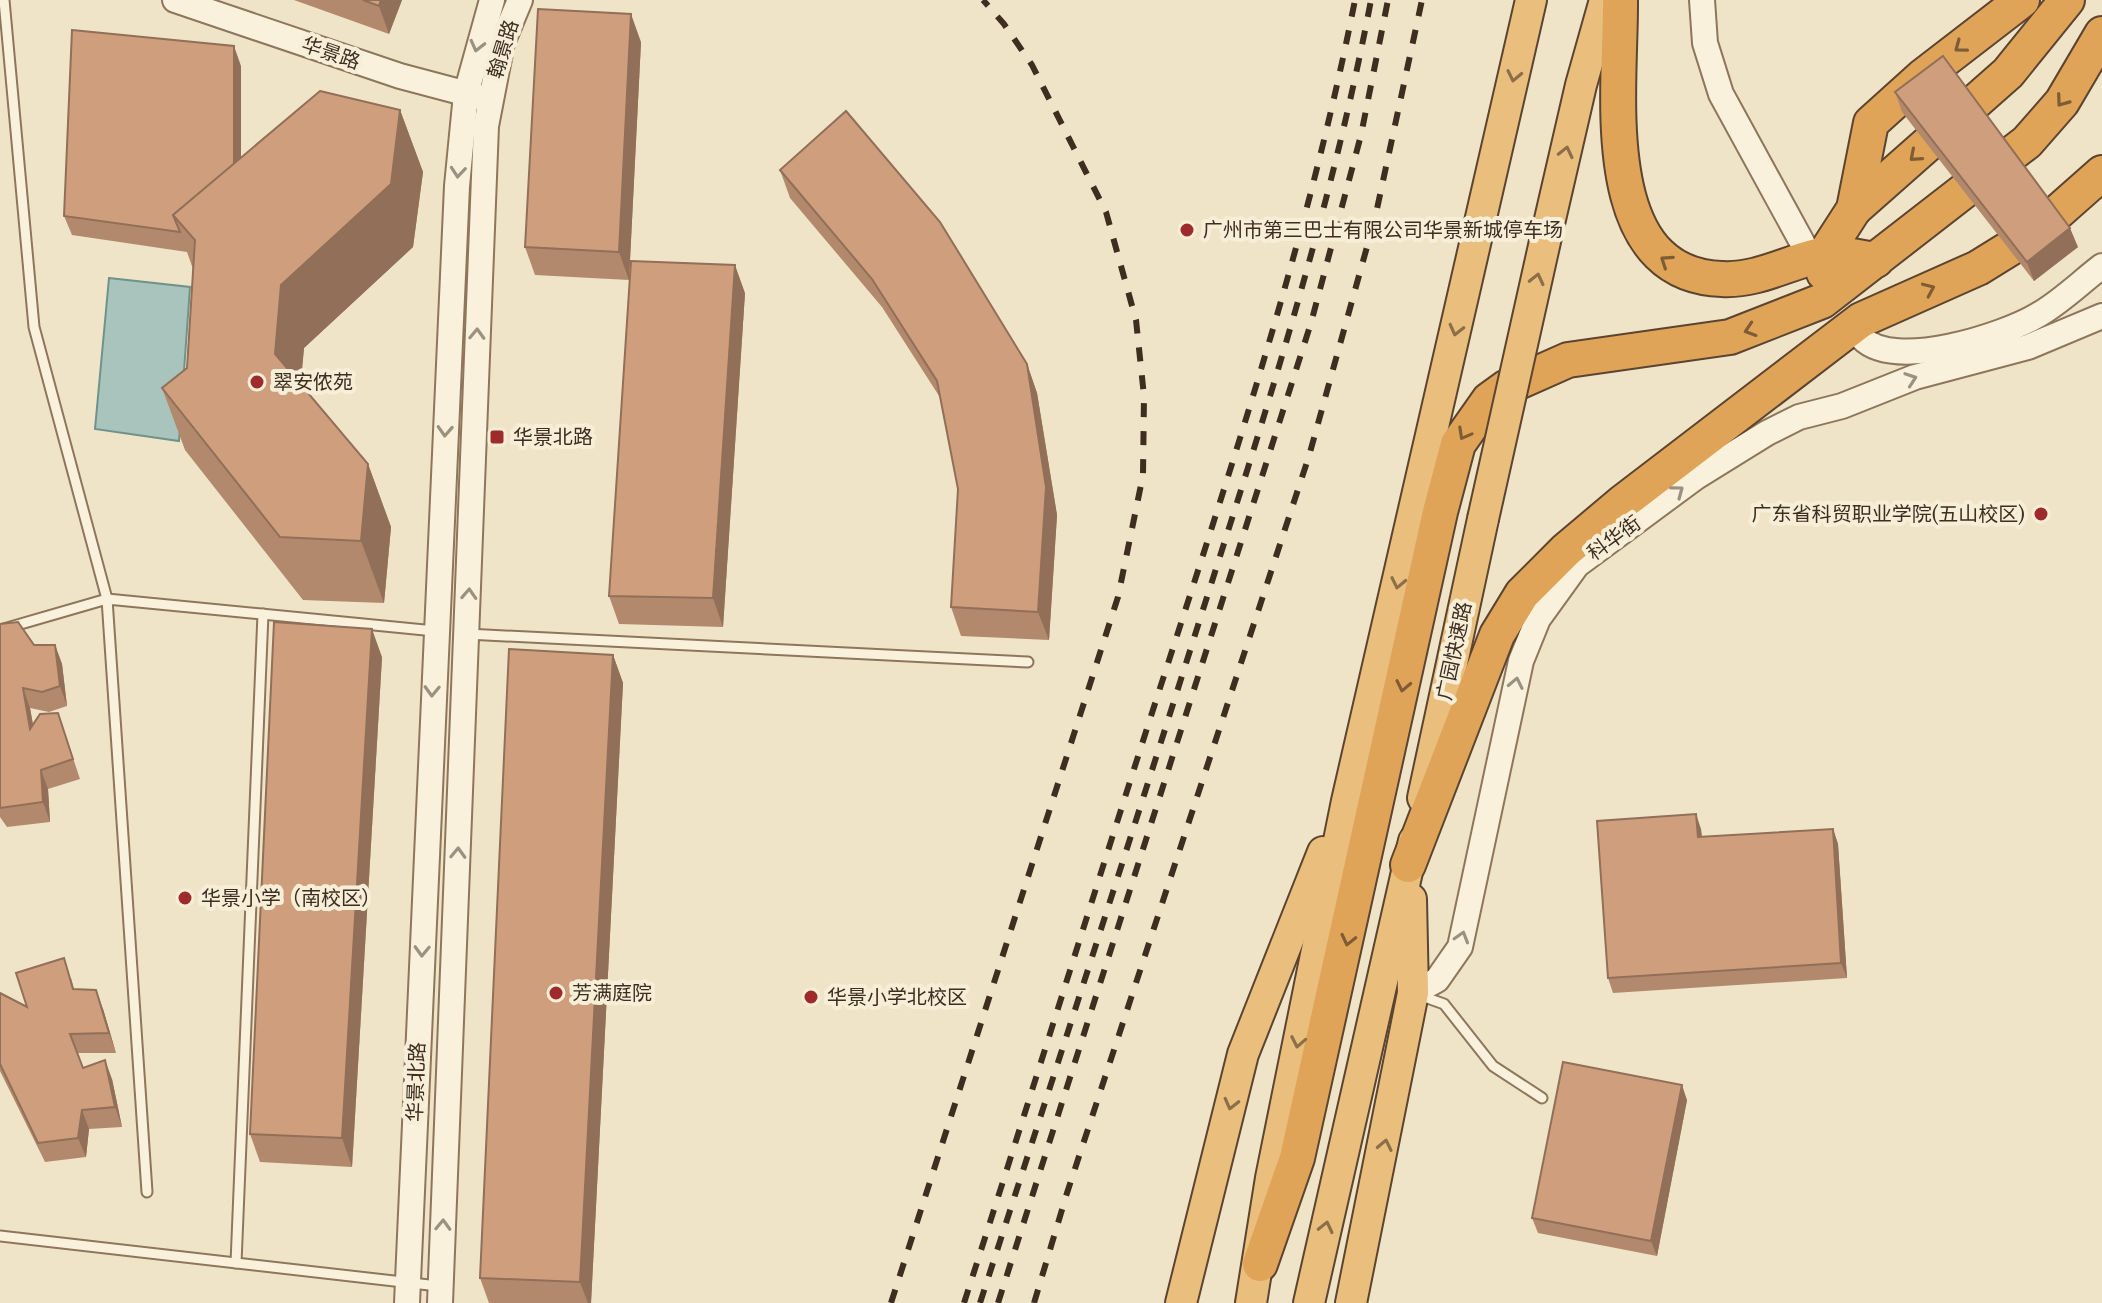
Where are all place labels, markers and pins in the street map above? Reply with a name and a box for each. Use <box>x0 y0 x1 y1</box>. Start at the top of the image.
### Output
place label: 广州市第三巴士有限公司华景新城停车场 <box>1203 218 1563 242</box>
marker: 广州市第三巴士有限公司华景新城停车场 <box>1178 221 1196 239</box>
place label: 翠安侬苑 <box>273 370 353 394</box>
marker: 翠安侬苑 <box>248 373 266 391</box>
place label: 华景北路 <box>513 425 593 449</box>
marker: 华景北路 <box>488 428 506 446</box>
place label: 广东省科贸职业学院(五山校区) <box>1752 502 2025 526</box>
marker: 广东省科贸职业学院(五山校区) <box>2032 505 2050 523</box>
place label: 华景小学（南校区） <box>201 886 381 910</box>
marker: 华景小学（南校区） <box>176 889 194 907</box>
place label: 芳满庭院 <box>572 981 652 1005</box>
marker: 芳满庭院 <box>547 984 565 1002</box>
place label: 华景小学北校区 <box>827 985 967 1009</box>
marker: 华景小学北校区 <box>802 988 820 1006</box>

